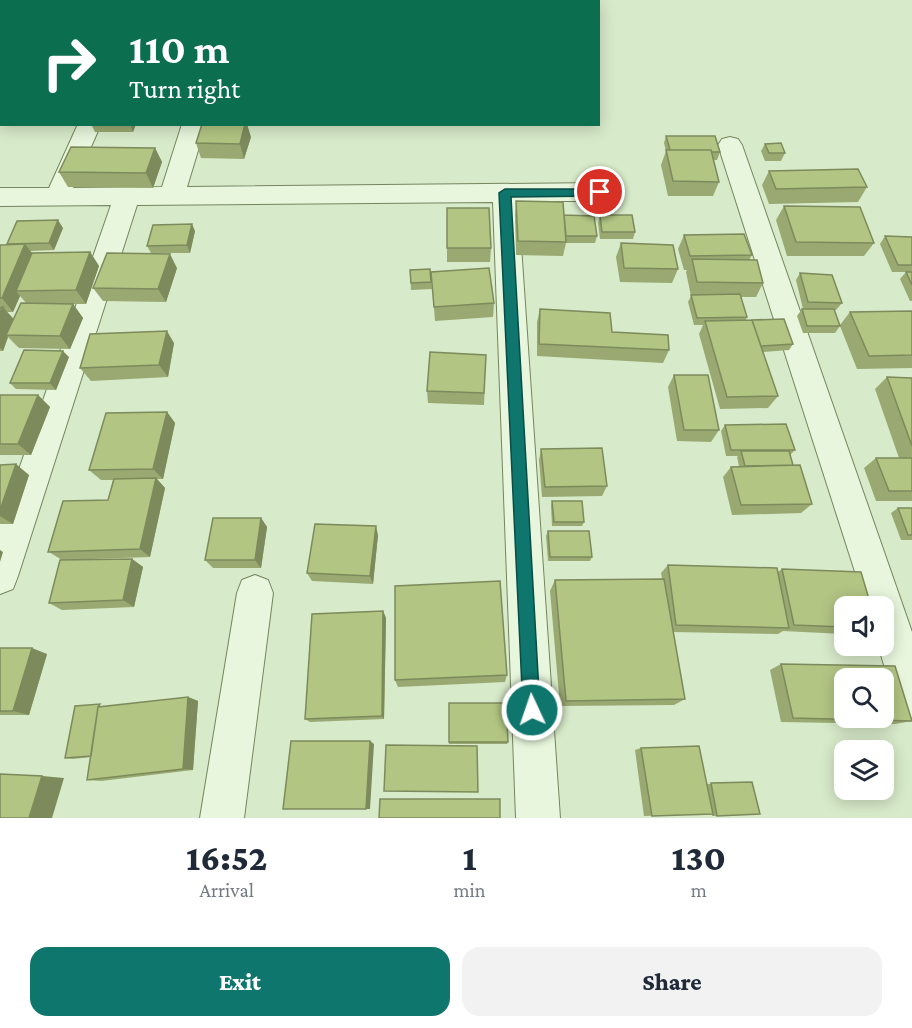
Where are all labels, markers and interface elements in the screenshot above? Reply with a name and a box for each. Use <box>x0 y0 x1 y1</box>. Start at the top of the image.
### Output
icon: right <box>30 24 108 102</box>
text: 110 m <box>129 25 230 72</box>
text: Turn right <box>129 74 240 104</box>
pin <box>574 166 625 217</box>
icon: arrive <box>583 175 616 208</box>
map controls <box>834 596 894 800</box>
button: sound <box>834 596 894 656</box>
button: search <box>834 668 894 728</box>
position arrow <box>500 678 564 742</box>
button: layers <box>834 740 894 800</box>
text: 16:52 <box>186 838 267 878</box>
text: 1 <box>462 838 477 878</box>
text: 130 <box>672 838 726 878</box>
text: Arrival <box>200 879 254 901</box>
text: min <box>453 879 486 901</box>
text: m <box>691 879 707 901</box>
button: Exit <box>30 947 450 1016</box>
button: Share <box>462 947 882 1016</box>

